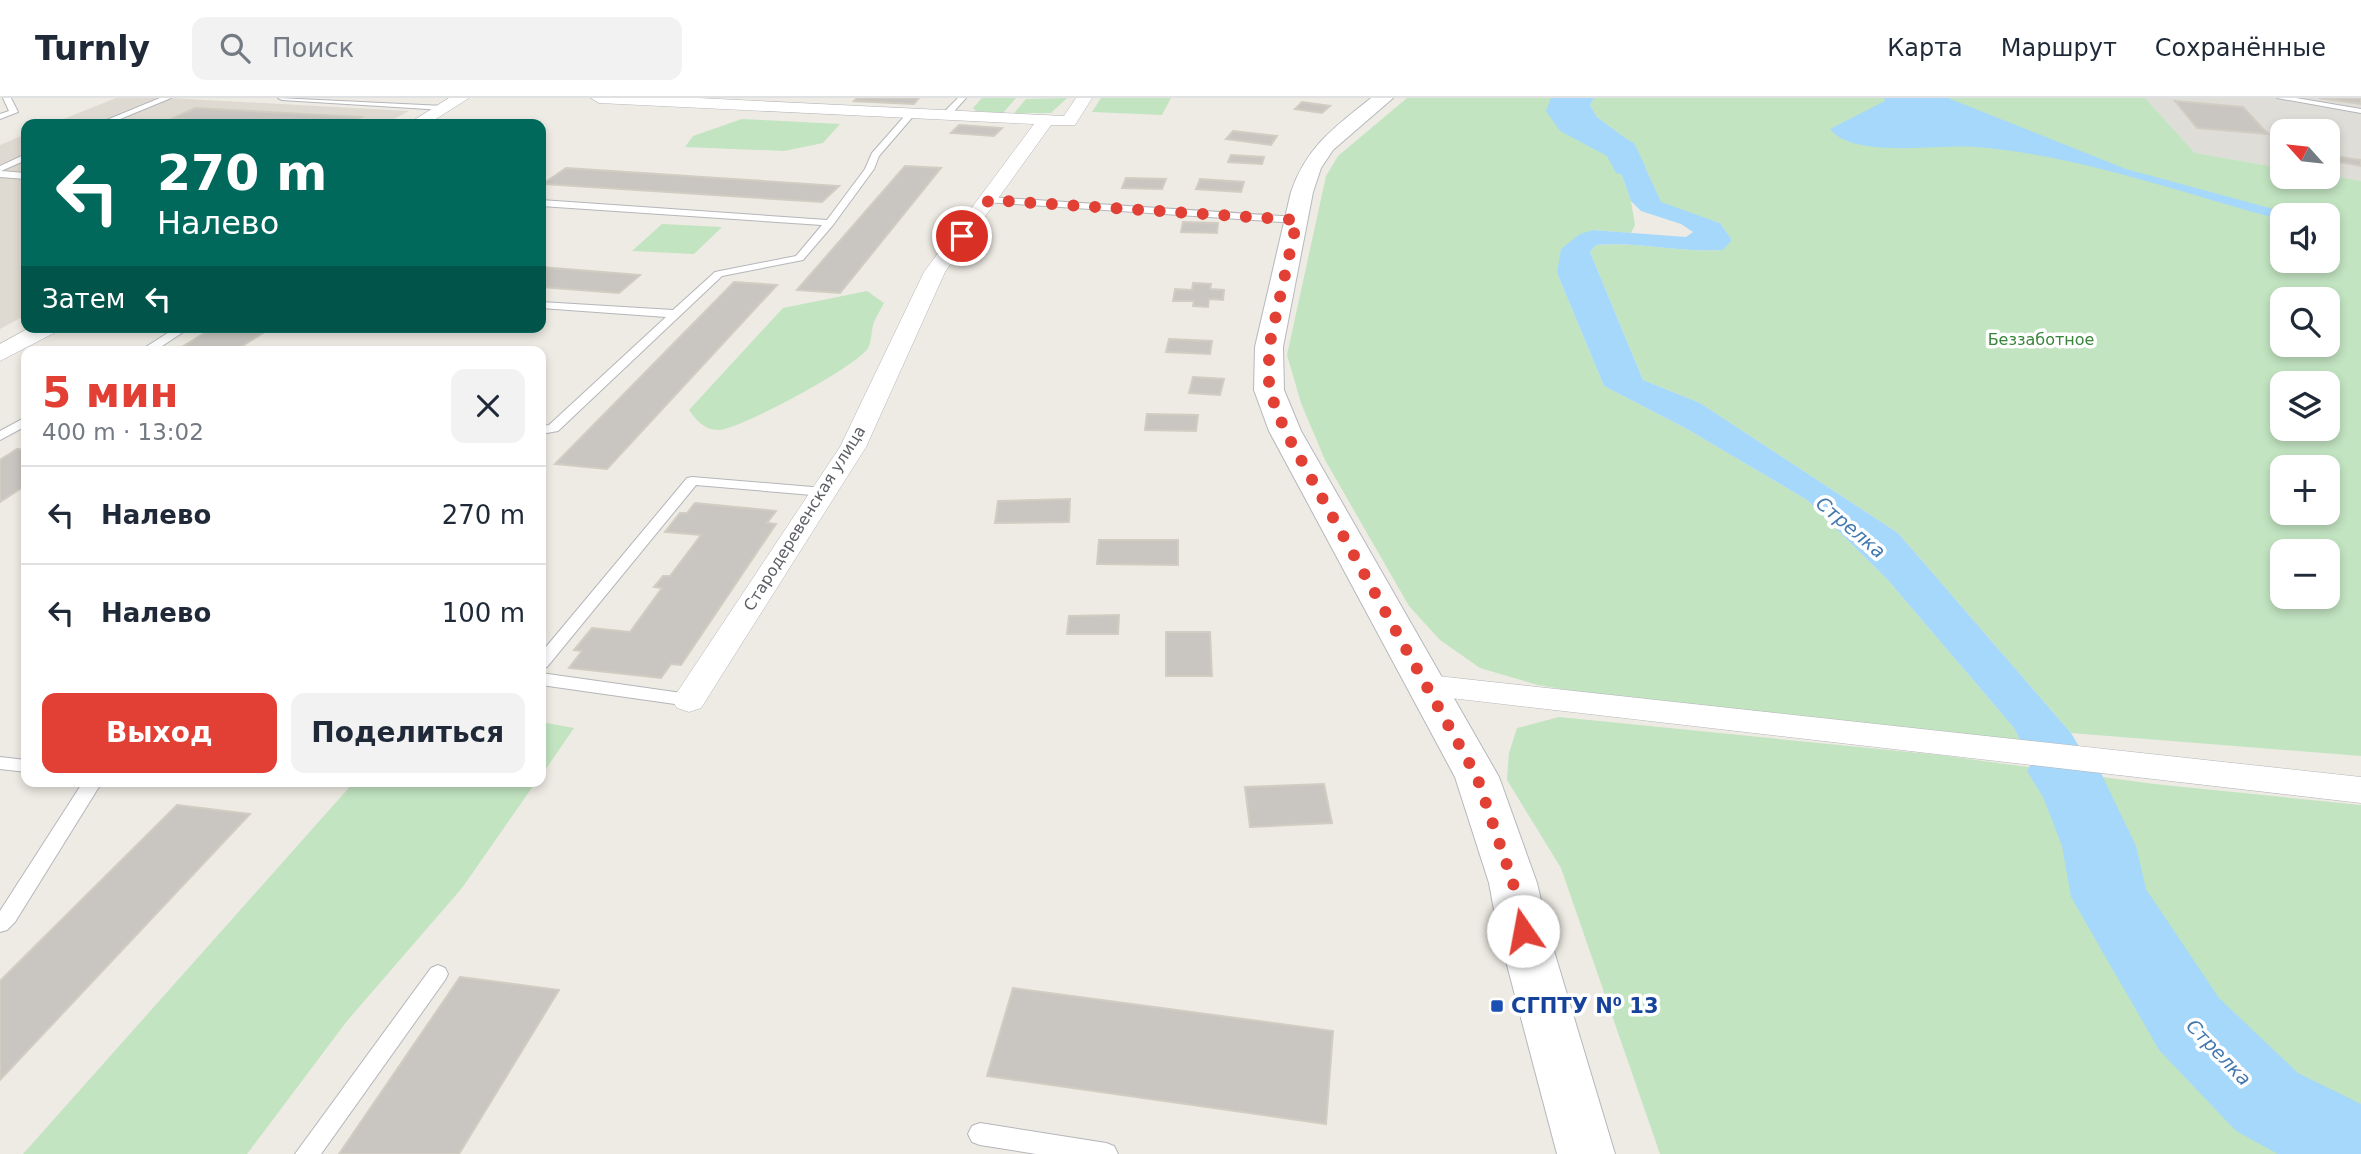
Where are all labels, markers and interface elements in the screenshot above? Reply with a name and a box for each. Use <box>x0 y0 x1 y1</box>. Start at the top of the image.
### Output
search box <box>192 17 682 80</box>
text: Turnly <box>35 29 150 68</box>
icon: search <box>216 29 254 67</box>
text: Поиск <box>272 33 354 63</box>
text: Карта <box>1887 34 1963 62</box>
text: Маршрут <box>2001 34 2117 62</box>
text: Сохранённые <box>2155 34 2326 62</box>
north arrow <box>2270 119 2340 189</box>
map controls <box>2270 119 2340 609</box>
text: 270 m <box>157 145 327 202</box>
icon: left <box>42 147 133 238</box>
button: sound <box>2270 203 2340 273</box>
text: Налево <box>157 204 279 242</box>
pin <box>932 206 992 266</box>
icon: arrive <box>943 217 981 255</box>
icon: left <box>139 280 177 318</box>
text: Затем <box>42 284 125 314</box>
button: search <box>2270 287 2340 357</box>
park label: Беззаботное <box>1988 330 2094 349</box>
text: 5 мин <box>42 368 179 417</box>
button: close <box>451 369 525 443</box>
button: layers <box>2270 371 2340 441</box>
text: 400 m · 13:02 <box>42 419 204 445</box>
street label: Стародеревенская улица <box>739 422 869 614</box>
button: + <box>2270 455 2340 525</box>
water label: Стрелка <box>1812 492 1890 562</box>
icon: left <box>42 496 80 534</box>
text: Налево <box>101 500 211 530</box>
text: 270 m <box>442 500 525 530</box>
button: − <box>2270 539 2340 609</box>
icon: left <box>42 594 80 632</box>
text: Налево <box>101 598 211 628</box>
text: 100 m <box>442 598 525 628</box>
button: Выход <box>42 693 277 773</box>
button: Поделиться <box>291 693 525 773</box>
position arrow <box>1486 894 1560 968</box>
place label: СГПТУ N⁰ 13 <box>1511 994 1659 1018</box>
marker: СГПТУ N⁰ 13 <box>1489 998 1505 1014</box>
water label: Стрелка <box>2182 1014 2256 1090</box>

